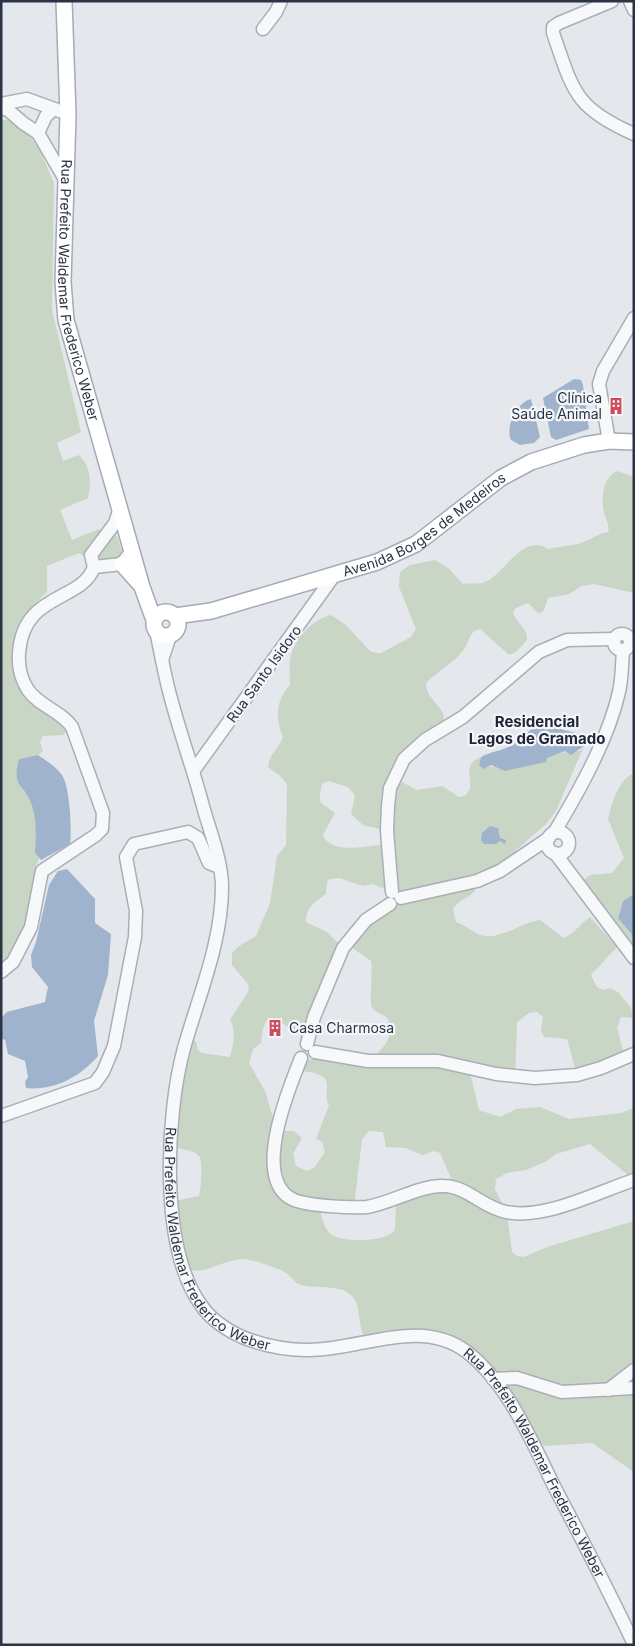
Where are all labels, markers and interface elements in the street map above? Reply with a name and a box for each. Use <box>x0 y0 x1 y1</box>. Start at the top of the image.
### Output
street label: Rua Prefeito Waldemar Frederico Weber <box>55 159 103 423</box>
place label: Clínica Saúde Animal <box>511 389 602 422</box>
building icon: Clínica Saúde Animal <box>606 396 626 416</box>
street label: Avenida Borges de Medeiros <box>341 468 508 580</box>
street label: Rua Santo Isidoro <box>223 622 305 726</box>
district label: Residencial Lagos de Gramado <box>469 712 605 748</box>
building icon: Casa Charmosa <box>265 1018 285 1038</box>
place label: Casa Charmosa <box>289 1019 394 1036</box>
street label: Rua Prefeito Waldemar Frederico Weber <box>162 1127 272 1353</box>
street label: Rua Prefeito Waldemar Frederico Weber <box>460 1344 609 1580</box>

